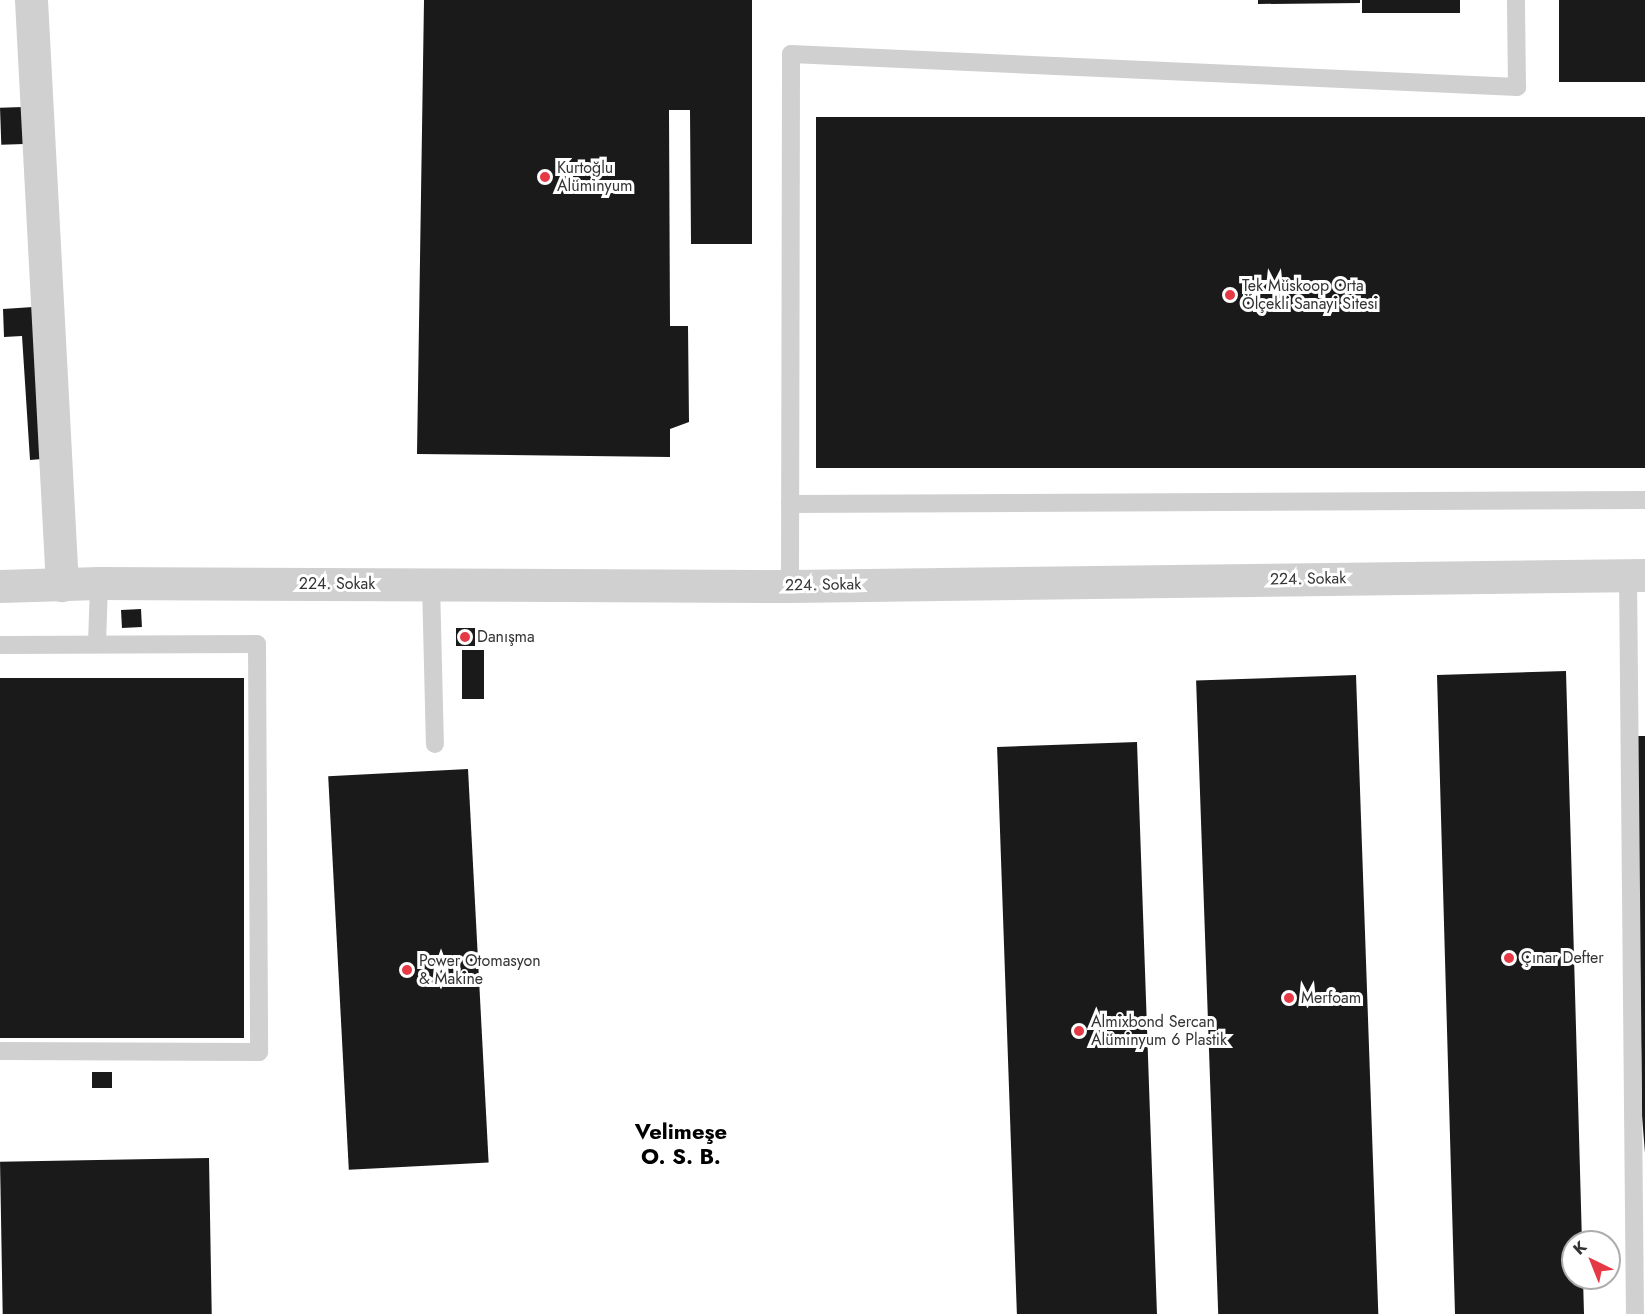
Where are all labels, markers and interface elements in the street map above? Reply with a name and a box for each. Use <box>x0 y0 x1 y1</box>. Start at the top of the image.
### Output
place label: Kurtoğlu Alüminyum <box>557 158 633 196</box>
marker: Kurtoğlu Alüminyum <box>538 170 552 184</box>
place label: Tek Müskoop Orta Ölçekli Sanayi Sitesi <box>1242 276 1378 314</box>
marker: Tek Müskoop Orta Ölçekli Sanayi Sitesi <box>1223 288 1237 302</box>
street label: 224. Sokak <box>1270 569 1346 589</box>
street label: 224. Sokak <box>299 574 375 594</box>
street label: 224. Sokak <box>785 575 861 595</box>
place label: Danışma <box>477 627 535 647</box>
marker: Danışma <box>458 630 472 644</box>
place label: Çınar Defter <box>1521 948 1604 968</box>
place label: Power Otomasyon & Makine <box>419 951 541 989</box>
marker: Çınar Defter <box>1502 951 1516 965</box>
marker: Power Otomasyon & Makine <box>400 963 414 977</box>
place label: Merfoam <box>1301 988 1361 1008</box>
marker: Merfoam <box>1282 991 1296 1005</box>
place label: Almixbond Sercan Alüminyum 6 Plastik <box>1091 1012 1227 1050</box>
marker: Almixbond Sercan Alüminyum 6 Plastik <box>1072 1024 1086 1038</box>
district label: Velimeşe O. S. B. <box>635 1118 727 1170</box>
north arrow <box>1561 1230 1621 1290</box>
text: K <box>1568 1236 1592 1260</box>

